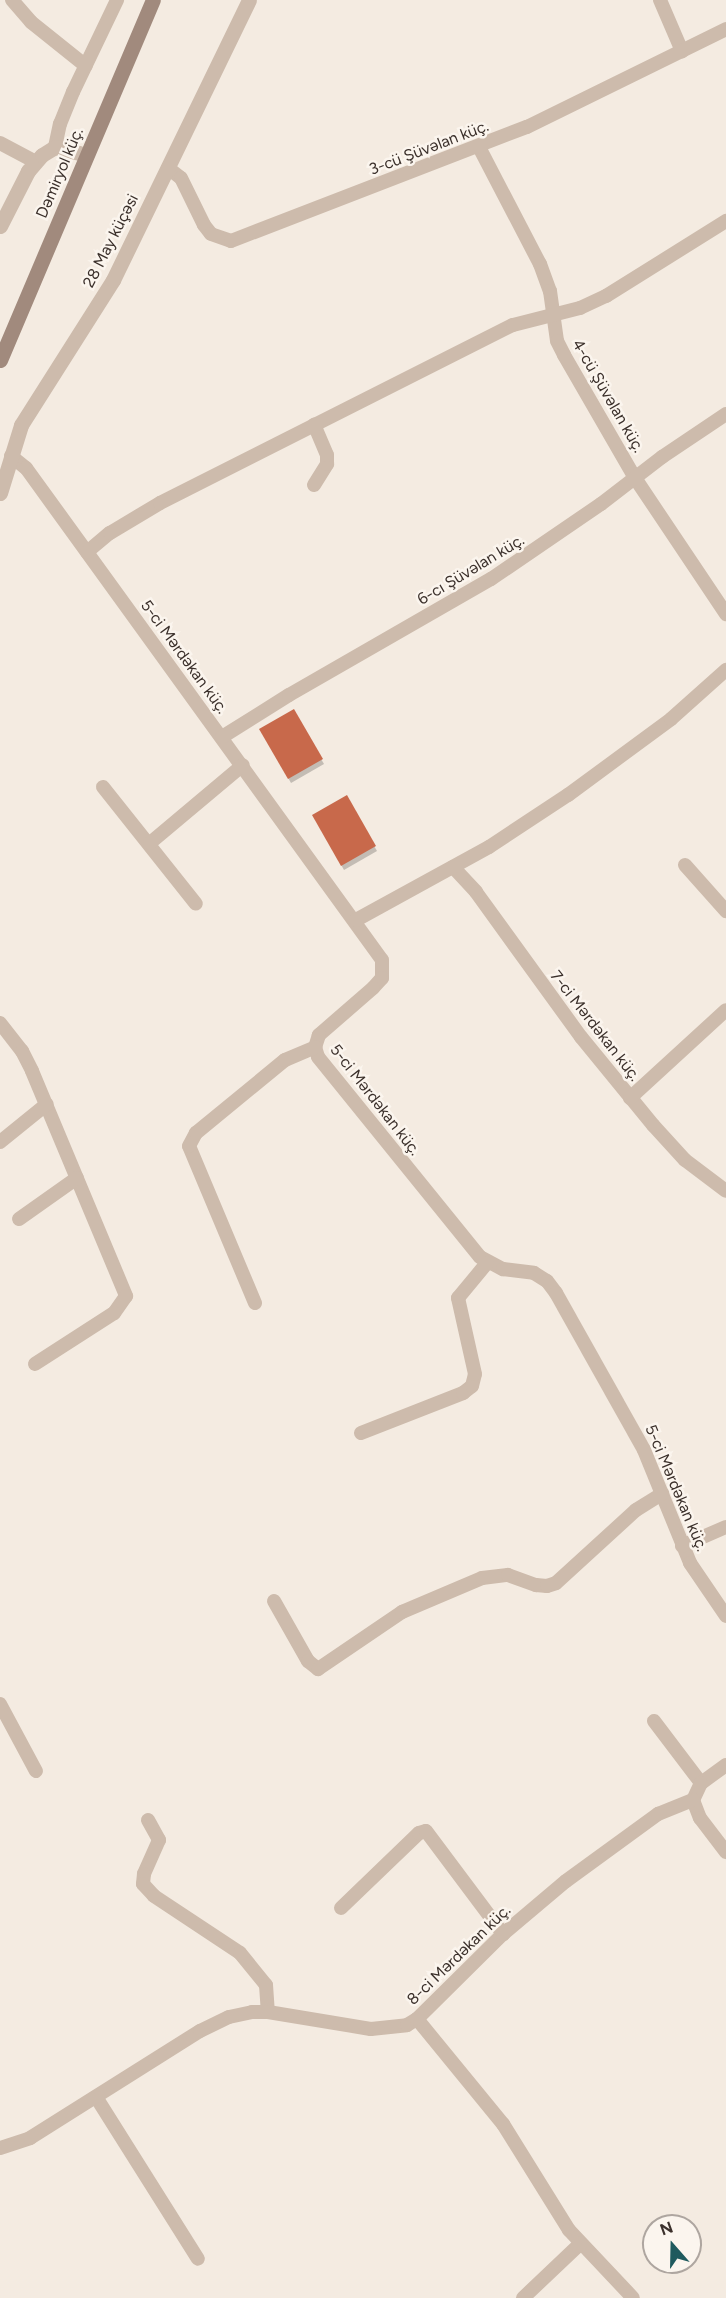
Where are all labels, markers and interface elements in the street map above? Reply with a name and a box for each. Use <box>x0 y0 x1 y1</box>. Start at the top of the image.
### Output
street label: 3-cü Şüvəlan küç. <box>367 116 491 180</box>
street label: Dəmiryol küç. <box>32 125 88 221</box>
street label: 28 May küçəsi <box>79 191 143 291</box>
street label: 4-cü Şüvəlan küç. <box>568 336 648 456</box>
street label: 6-cı Şüvəlan küç. <box>414 531 528 609</box>
street label: 5-ci Mərdəkan küç. <box>136 597 232 717</box>
street label: 7-ci Mərdəkan küç. <box>546 967 644 1085</box>
street label: 5-ci Mərdəkan küç. <box>326 1041 424 1159</box>
street label: 5-ci Mərdəkan küç. <box>641 1422 711 1554</box>
street label: 8-ci Mərdəkan küç. <box>403 1901 515 2009</box>
north arrow <box>642 2214 702 2274</box>
text: N <box>657 2217 675 2240</box>

